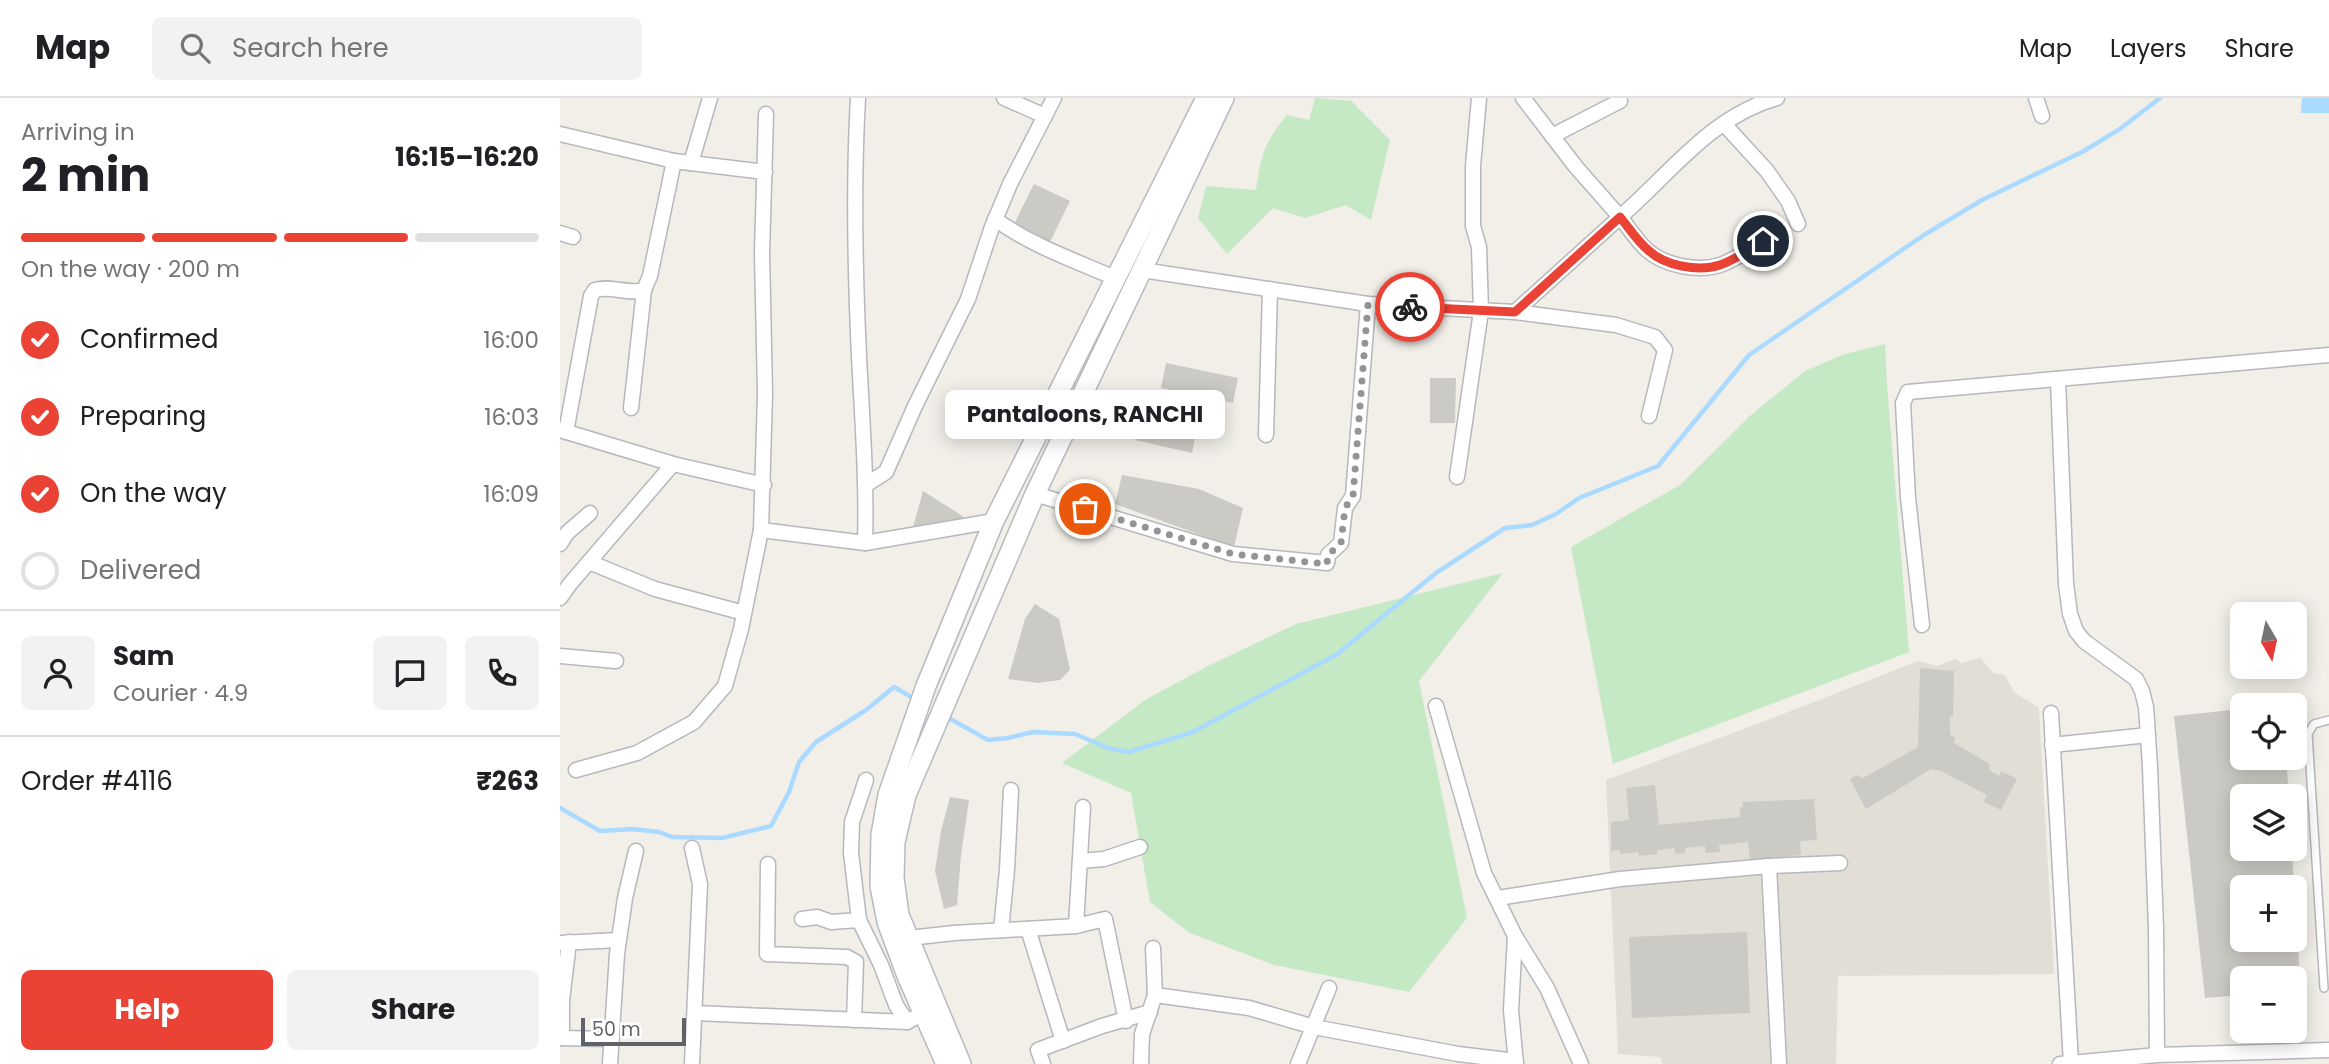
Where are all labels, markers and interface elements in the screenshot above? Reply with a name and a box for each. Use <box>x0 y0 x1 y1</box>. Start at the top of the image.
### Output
search box <box>152 17 642 80</box>
text: Map <box>35 24 110 71</box>
icon: search <box>176 29 214 67</box>
text: Search here <box>232 30 389 66</box>
text: Map <box>2019 32 2072 65</box>
text: Layers <box>2110 32 2186 65</box>
text: Share <box>2224 32 2294 65</box>
text: Arriving in <box>21 116 135 148</box>
text: 16:15–16:20 <box>395 139 539 175</box>
text: 2 min <box>21 143 150 207</box>
pin <box>1733 211 1793 271</box>
icon: home <box>1744 222 1782 260</box>
text: On the way · 200 m <box>21 253 240 285</box>
courier <box>1375 272 1445 342</box>
icon: bike <box>1391 288 1429 326</box>
icon: check <box>21 321 59 359</box>
text: Confirmed <box>80 321 218 357</box>
text: 16:00 <box>483 324 539 356</box>
callout: Pantaloons, RANCHI <box>945 390 1225 439</box>
icon: check <box>21 398 59 436</box>
text: Preparing <box>80 398 206 434</box>
text: Pantaloons, RANCHI <box>967 398 1203 430</box>
text: 16:03 <box>484 401 539 433</box>
icon: check <box>21 475 59 513</box>
text: On the way <box>80 475 227 511</box>
text: 16:09 <box>483 478 539 510</box>
pin <box>1055 479 1115 539</box>
icon: bag <box>1066 490 1104 528</box>
text: Delivered <box>80 552 201 588</box>
north arrow <box>2230 602 2306 679</box>
map controls <box>2230 602 2307 1043</box>
button: person <box>21 636 95 710</box>
button: chat <box>373 636 447 710</box>
button: phone <box>465 636 539 710</box>
text: Sam <box>113 638 174 674</box>
text: Courier · 4.9 <box>113 677 248 709</box>
button: locate <box>2230 693 2307 770</box>
text: Order #4116 <box>21 763 173 799</box>
text: ₹263 <box>476 763 539 799</box>
button: layers <box>2230 784 2307 861</box>
button: + <box>2230 875 2307 952</box>
button: − <box>2230 966 2307 1043</box>
button: Help <box>21 970 273 1050</box>
button: Share <box>287 970 539 1050</box>
scale bar <box>581 1015 686 1047</box>
text: 50 m <box>592 1016 641 1043</box>

